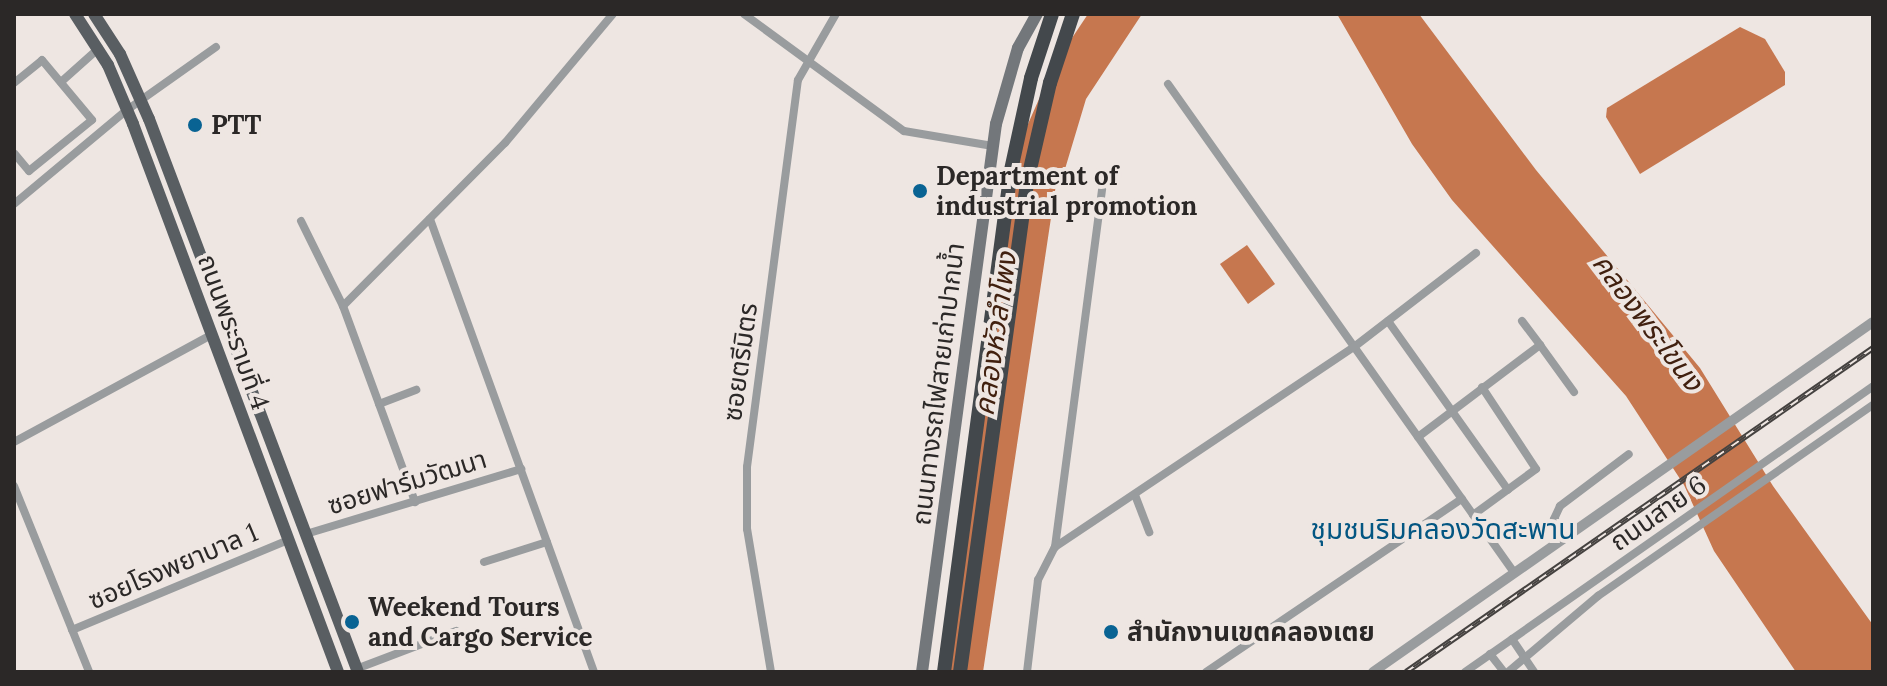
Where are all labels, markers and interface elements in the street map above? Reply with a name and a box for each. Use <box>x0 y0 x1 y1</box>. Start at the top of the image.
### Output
place label: PTT <box>211 109 261 141</box>
marker: PTT <box>186 116 204 134</box>
place label: Department of industrial promotion <box>936 160 1197 222</box>
marker: Department of industrial promotion <box>911 182 929 200</box>
street label: ถนนทางรถไฟสายเก่าปากน้ำ <box>905 241 971 527</box>
water label: คลองพระโขนง <box>1586 247 1710 397</box>
street label: ถนนพระรามที่ 4 <box>191 250 277 414</box>
water label: คลองหัวลำโพง <box>967 250 1023 418</box>
street label: ซอยตรีมิตร <box>716 301 764 423</box>
street label: ซอยฟาร์มวัฒนา <box>324 443 490 521</box>
street label: ถนนสาย 6 <box>1604 469 1712 557</box>
district label: ชุมชนริมคลองวัดสะพาน <box>1311 512 1575 546</box>
street label: ซอยโรงพยาบาล 1 <box>84 516 262 616</box>
place label: Weekend Tours and Cargo Service <box>368 591 592 652</box>
marker: Weekend Tours and Cargo Service <box>343 613 361 631</box>
place label: สำนักงานเขตคลองเตย <box>1127 616 1375 648</box>
marker: สำนักงานเขตคลองเตย <box>1102 623 1120 641</box>

